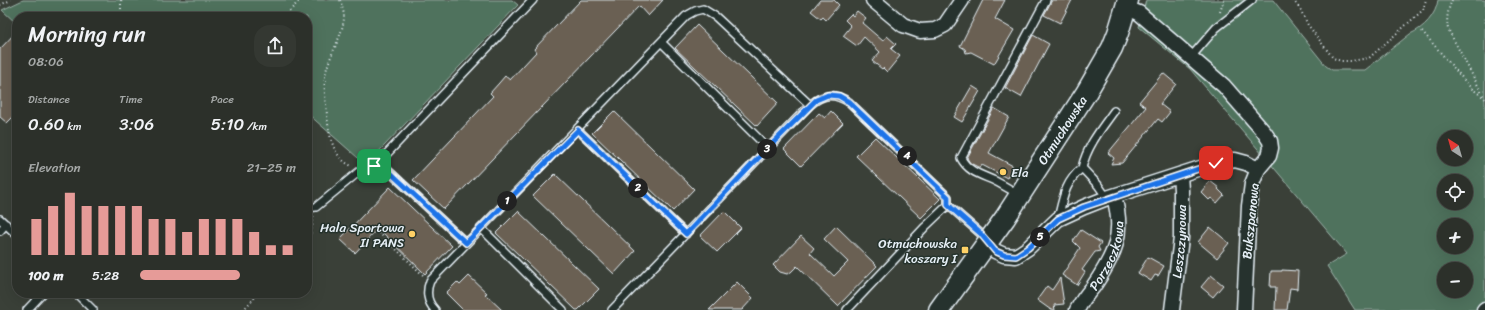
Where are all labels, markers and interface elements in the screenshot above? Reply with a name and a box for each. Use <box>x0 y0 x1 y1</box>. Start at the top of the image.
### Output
text: Morning run <box>28 15 146 54</box>
button: share <box>254 25 296 67</box>
text: 08:06 <box>28 50 64 73</box>
text: Distance <box>28 90 70 109</box>
text: Time <box>119 90 143 109</box>
text: Pace <box>211 90 234 109</box>
street label: Otmuchowska <box>1031 91 1094 170</box>
text: 0.60 <box>28 109 64 139</box>
text: 3:06 <box>119 109 154 139</box>
text: 5:10 <box>211 109 244 139</box>
text: km <box>64 117 81 136</box>
text: /km <box>244 117 267 136</box>
north arrow <box>1437 130 1473 166</box>
map controls <box>1437 130 1473 298</box>
pin: 3 <box>757 139 777 159</box>
text: 3 <box>764 139 770 158</box>
pin: 4 <box>897 146 917 166</box>
text: 4 <box>904 146 910 165</box>
pin <box>1199 146 1233 180</box>
pin <box>357 149 391 183</box>
icon: check <box>1205 152 1227 174</box>
icon: arrive <box>363 155 385 177</box>
text: Elevation <box>28 156 81 179</box>
text: 21–25 m <box>247 156 296 179</box>
place label: Ela <box>1011 161 1029 184</box>
marker: Ela <box>998 167 1008 177</box>
button: locate <box>1437 174 1473 210</box>
pin: 2 <box>628 178 648 198</box>
text: 2 <box>635 178 641 197</box>
street label: Bukszpanowa <box>1235 181 1266 260</box>
pin: 1 <box>497 191 517 211</box>
text: 1 <box>505 191 509 210</box>
street label: Leszczynowa <box>1165 204 1193 279</box>
place label: Hala Sportowa II PANS <box>320 216 404 254</box>
button: + <box>1437 218 1473 254</box>
street label: Porzeczkowa <box>1083 220 1130 295</box>
pin: 5 <box>1030 227 1050 247</box>
text: 5 <box>1037 227 1043 246</box>
marker: Hala Sportowa II PANS <box>407 229 417 239</box>
place label: Otmuchowska koszary I <box>878 232 958 270</box>
marker: Otmuchowska koszary I <box>960 245 970 255</box>
button: − <box>1437 262 1473 298</box>
text: 100 m <box>28 264 63 287</box>
text: 5:28 <box>92 264 119 287</box>

